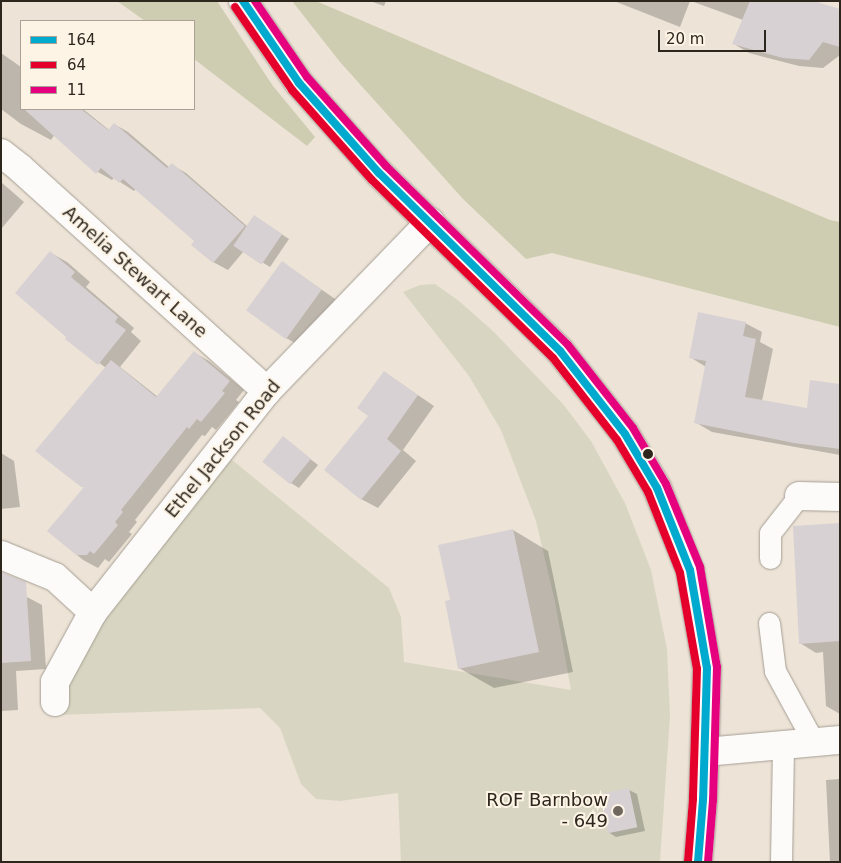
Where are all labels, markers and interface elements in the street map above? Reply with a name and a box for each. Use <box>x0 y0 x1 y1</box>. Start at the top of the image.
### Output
legend <box>20 20 195 110</box>
scale bar <box>661 20 768 52</box>
text: 20 m <box>666 30 704 48</box>
text: 164 <box>67 31 96 49</box>
text: 64 <box>67 56 86 74</box>
text: 11 <box>67 81 86 99</box>
street label: Amelia Stewart Lane <box>58 202 212 342</box>
street label: Ethel Jackson Road <box>161 376 285 522</box>
unlabelled marker <box>643 449 653 459</box>
place label: ROF Barnbow - 649 <box>486 790 608 832</box>
marker: ROF Barnbow - 649 <box>612 805 624 817</box>

